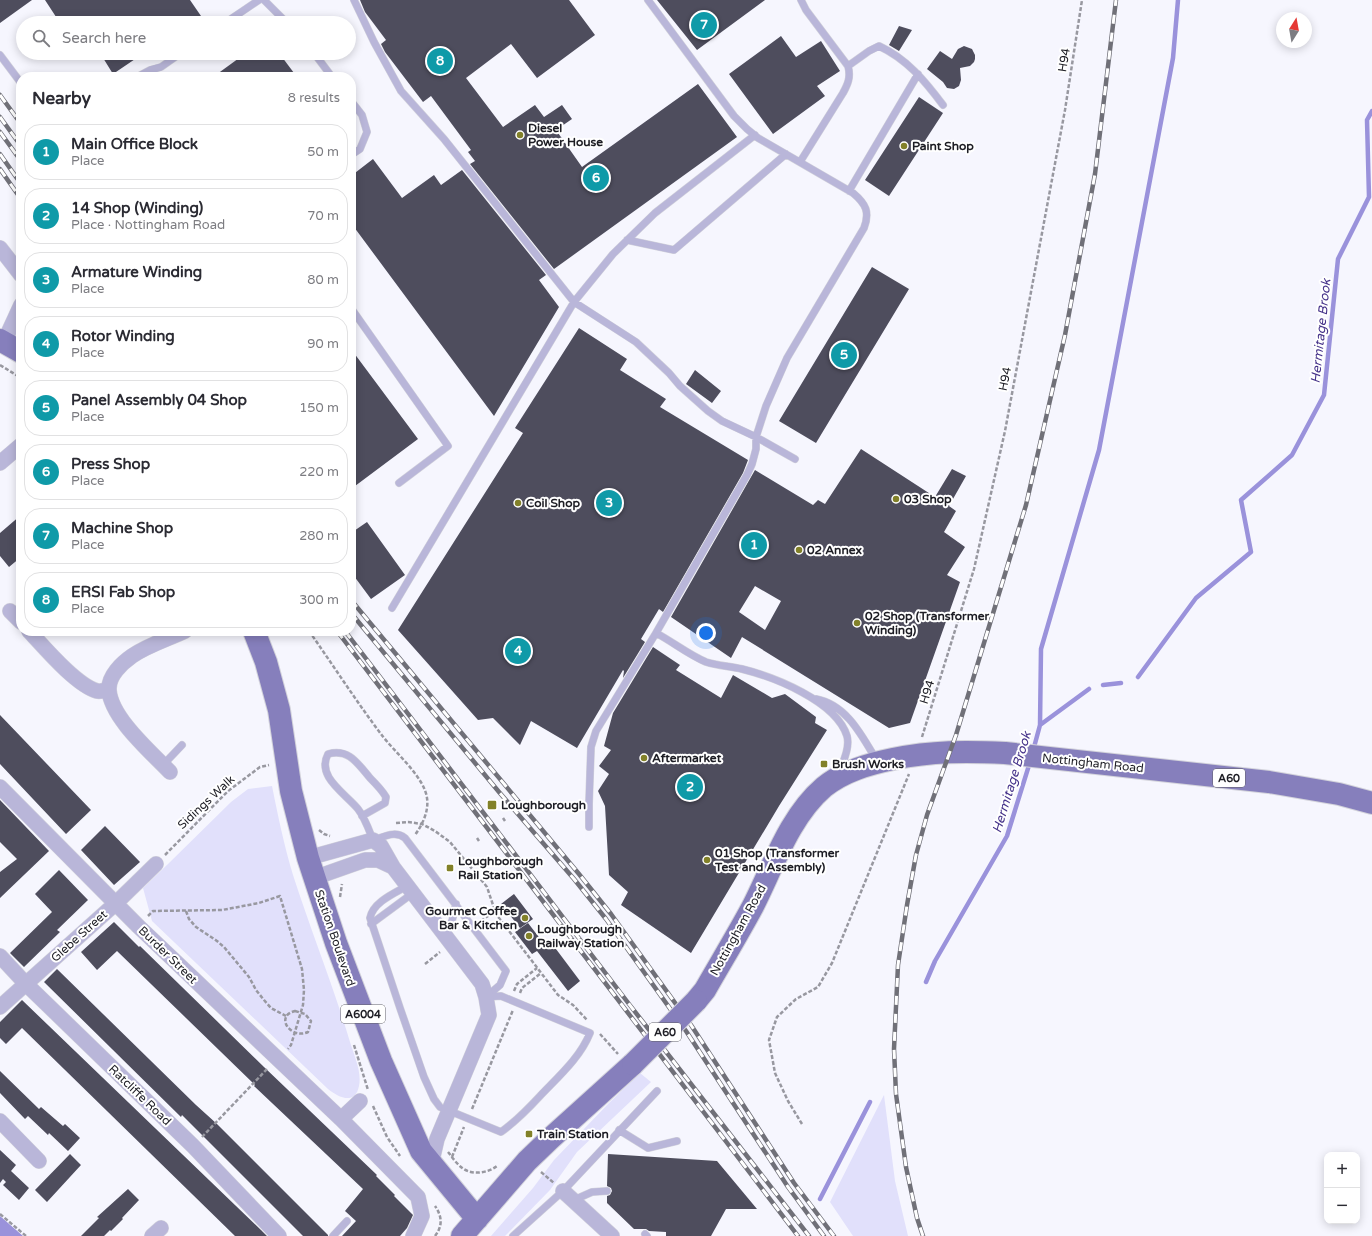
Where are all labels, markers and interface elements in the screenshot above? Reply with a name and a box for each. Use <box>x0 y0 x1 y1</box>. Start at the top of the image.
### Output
pin: 7 <box>691 10 717 40</box>
north arrow <box>1276 12 1312 48</box>
search box <box>16 16 356 60</box>
icon: search <box>30 27 52 49</box>
text: Search here <box>62 29 146 47</box>
pin: 8 <box>427 46 453 76</box>
street label: H94 <box>1055 47 1073 73</box>
text: Nearby <box>32 88 91 109</box>
text: 8 results <box>288 90 340 106</box>
place label: Diesel Power House <box>528 121 603 149</box>
marker: Diesel Power House <box>515 130 525 140</box>
text: Main Office Block <box>71 135 198 153</box>
place label: Paint Shop <box>912 139 974 154</box>
marker: Paint Shop <box>899 141 909 151</box>
text: 1 <box>42 144 50 160</box>
text: 50 m <box>307 144 339 160</box>
text: Place <box>71 153 104 169</box>
pin: 6 <box>583 163 609 193</box>
text: 14 Shop (Winding) <box>71 199 203 217</box>
text: 2 <box>42 208 50 224</box>
text: 70 m <box>307 208 339 224</box>
text: Place · Nottingham Road <box>71 217 225 233</box>
text: Armature Winding <box>71 263 202 281</box>
text: 3 <box>42 272 50 288</box>
text: 80 m <box>307 272 339 288</box>
water label: Hermitage Brook <box>1308 277 1335 384</box>
text: Place <box>71 281 104 297</box>
text: Rotor Winding <box>71 327 175 345</box>
text: 4 <box>42 336 50 352</box>
text: 90 m <box>307 336 339 352</box>
pin: 5 <box>831 340 857 370</box>
text: Place <box>71 345 104 361</box>
street label: H94 <box>996 365 1014 392</box>
text: Panel Assembly 04 Shop <box>71 391 247 409</box>
text: 5 <box>42 400 50 416</box>
text: 150 m <box>299 400 339 416</box>
text: Place <box>71 409 104 425</box>
text: Press Shop <box>71 455 150 473</box>
text: 6 <box>42 464 50 480</box>
text: 220 m <box>299 464 339 480</box>
text: Place <box>71 473 104 489</box>
pin: 3 <box>596 488 622 518</box>
place label: 03 Shop <box>904 492 952 507</box>
marker: 03 Shop <box>891 494 901 504</box>
place label: Coil Shop <box>526 496 580 511</box>
marker: Coil Shop <box>513 498 523 508</box>
text: Machine Shop <box>71 519 173 537</box>
text: 7 <box>42 528 50 544</box>
text: 280 m <box>299 528 339 544</box>
pin: 1 <box>741 530 767 560</box>
text: Place <box>71 537 104 553</box>
place label: 02 Annex <box>807 543 862 557</box>
marker: 02 Annex <box>794 545 804 555</box>
text: ERSI Fab Shop <box>71 583 175 601</box>
text: 8 <box>42 592 50 608</box>
text: 300 m <box>299 592 339 608</box>
text: Place <box>71 601 104 617</box>
place label: 02 Shop (Transformer Winding) <box>865 609 989 638</box>
marker: 02 Shop (Transformer Winding) <box>852 618 862 628</box>
your location <box>696 623 716 643</box>
pin: 4 <box>505 636 531 666</box>
street label: H94 <box>917 678 937 706</box>
water label: Hermitage Brook <box>989 729 1035 835</box>
place label: Aftermarket <box>652 751 722 765</box>
street label: Nottingham Road <box>1041 751 1145 775</box>
marker: Aftermarket <box>639 753 649 763</box>
place label: Brush Works <box>832 757 904 771</box>
marker: Brush Works <box>819 759 829 769</box>
road number: A60 <box>1213 769 1245 787</box>
street label: Sidings Walk <box>175 772 238 832</box>
pin: 2 <box>677 772 703 802</box>
place label: Loughborough <box>501 798 586 813</box>
marker: Loughborough <box>486 799 498 811</box>
place label: 01 Shop (Transformer Test and Assembly) <box>714 846 839 875</box>
place label: Loughborough Rail Station <box>458 854 543 882</box>
marker: 01 Shop (Transformer Test and Assembly) <box>702 855 712 865</box>
marker: Loughborough Rail Station <box>445 863 455 873</box>
street label: Nottingham Road <box>707 882 769 978</box>
street label: Station Boulevard <box>312 888 358 988</box>
place label: Gourmet Coffee Bar & Kitchen <box>425 904 517 932</box>
street label: Glebe Street <box>48 907 110 965</box>
marker: Gourmet Coffee Bar & Kitchen <box>520 913 530 923</box>
place label: Loughborough Railway Station <box>537 922 624 951</box>
street label: Burder Street <box>136 923 201 987</box>
marker: Loughborough Railway Station <box>524 931 534 941</box>
road number: A6004 <box>341 1005 385 1023</box>
road number: A60 <box>649 1023 681 1041</box>
street label: Ratcliffe Road <box>106 1062 174 1128</box>
place label: Train Station <box>536 1127 609 1141</box>
marker: Train Station <box>524 1129 534 1139</box>
map controls <box>1324 1152 1360 1224</box>
button: + <box>1324 1152 1360 1188</box>
button: − <box>1324 1188 1360 1224</box>

